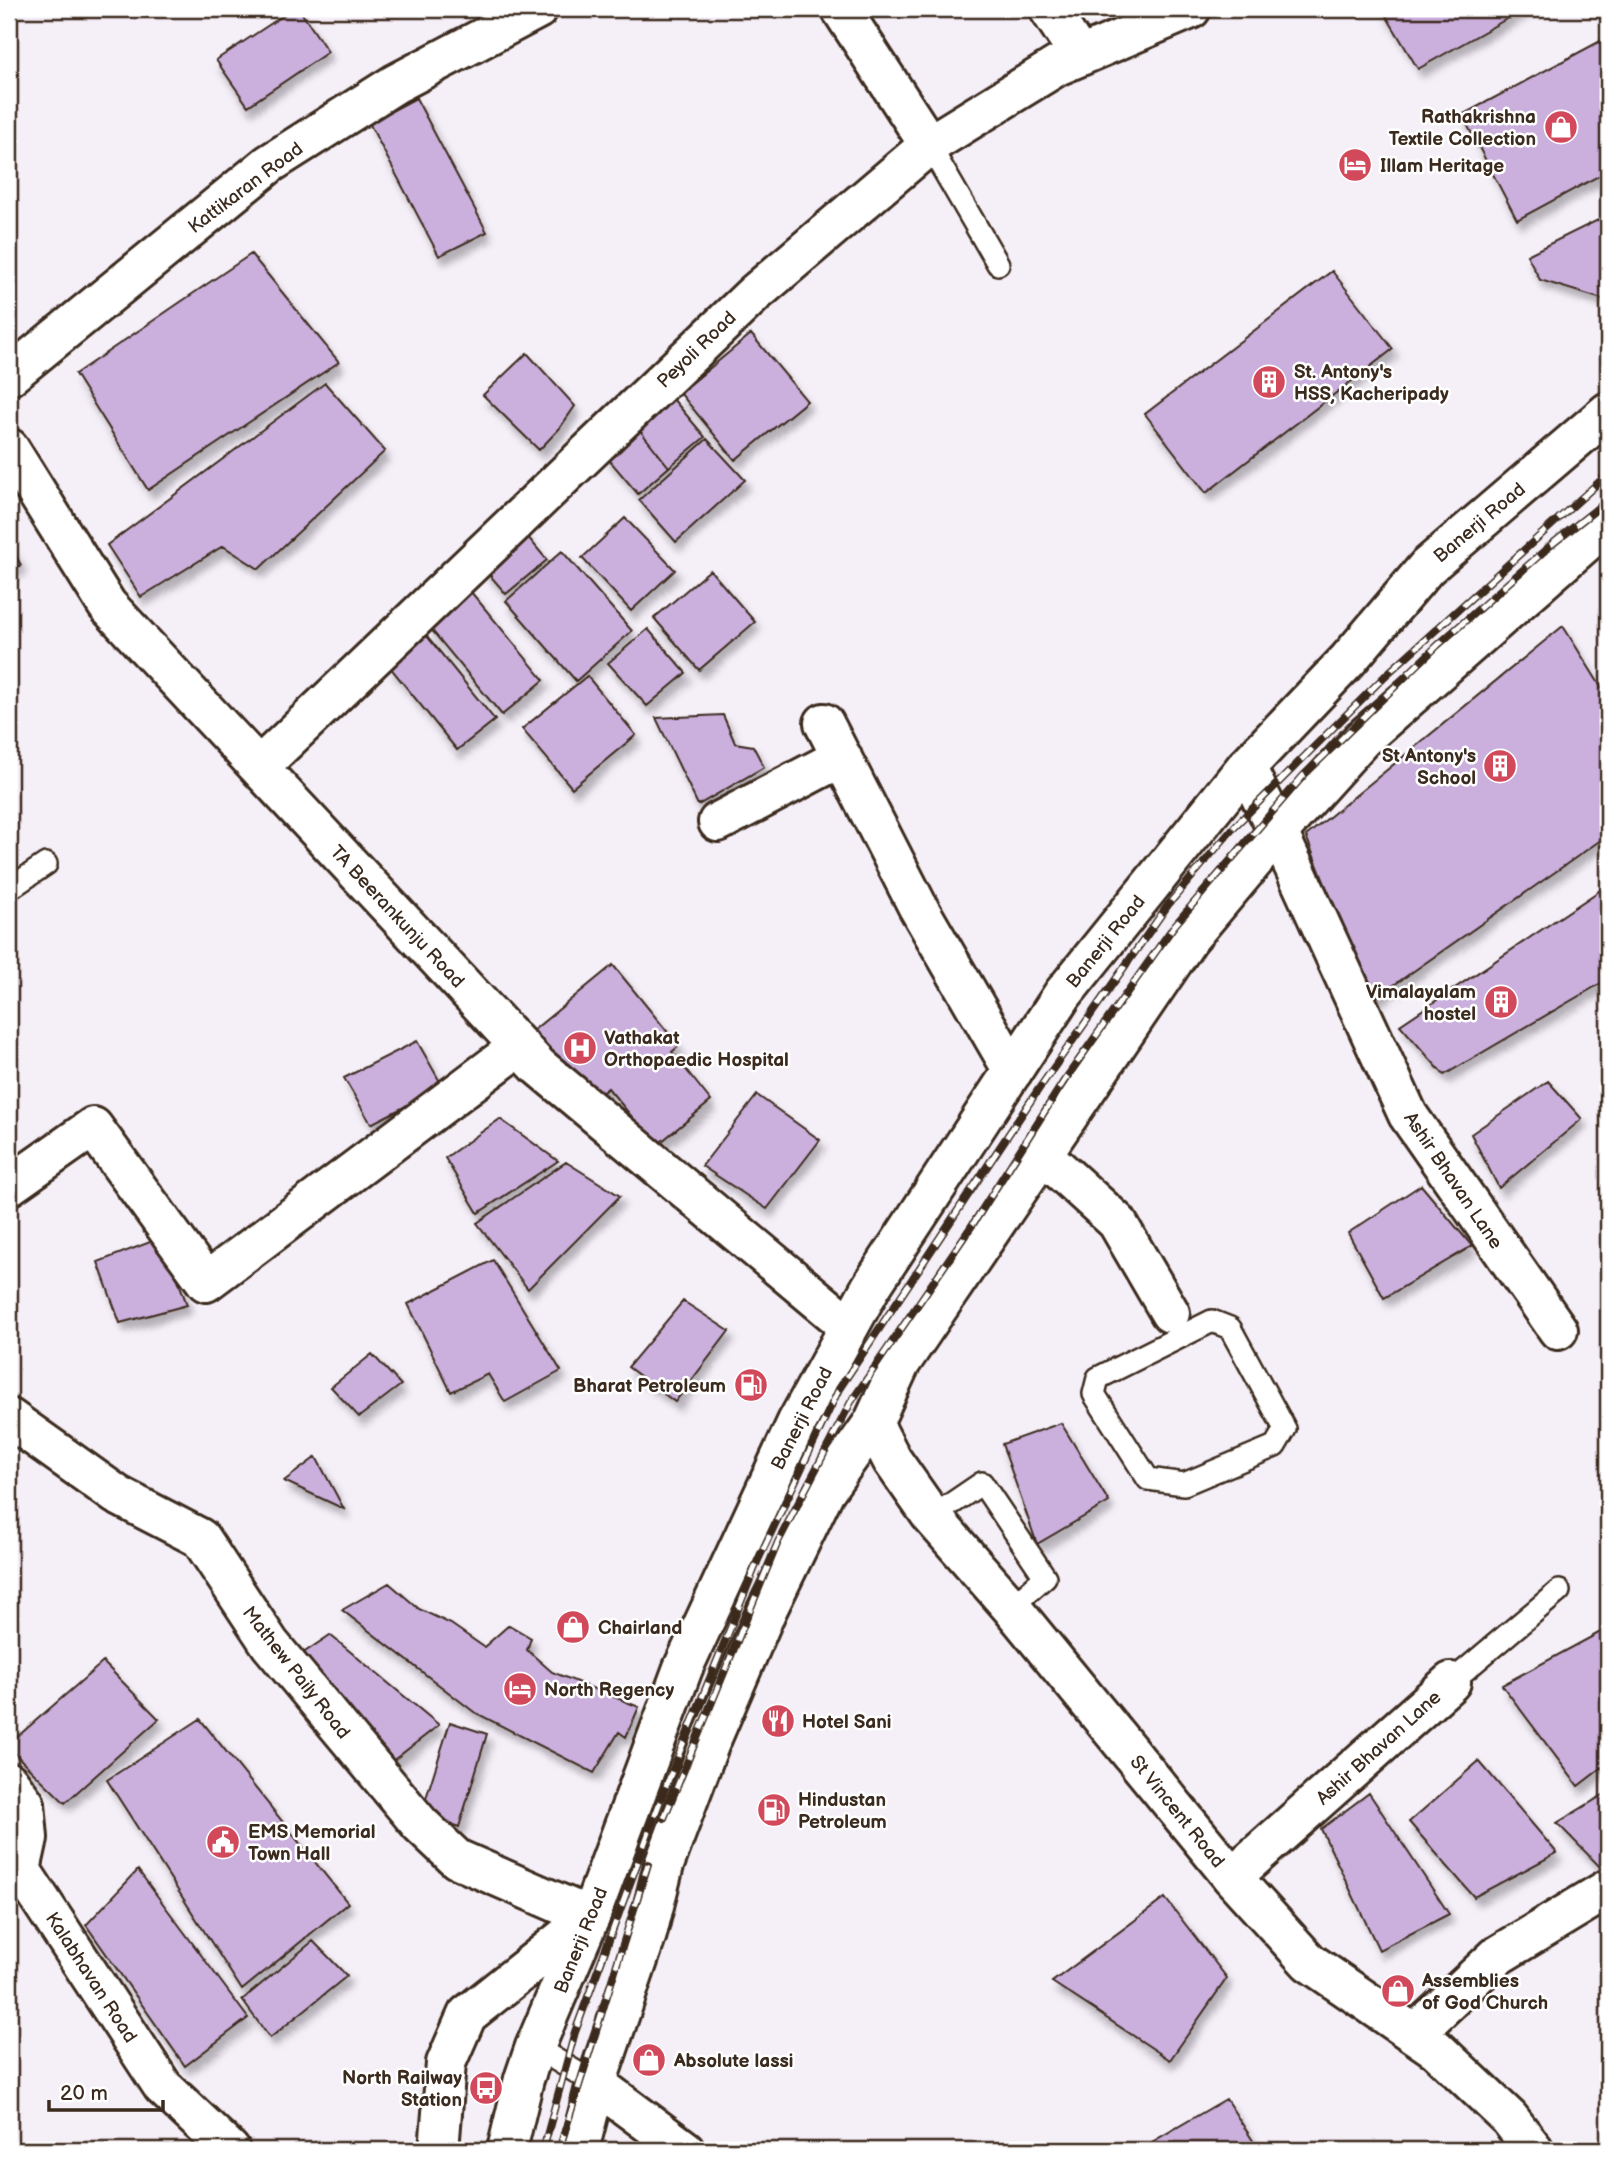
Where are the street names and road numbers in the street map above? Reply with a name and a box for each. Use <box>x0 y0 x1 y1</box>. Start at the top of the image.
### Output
street label: Kattikaran Road <box>184 138 308 239</box>
street label: Peyoli Road <box>653 307 741 393</box>
street label: Banerji Road <box>1429 478 1531 568</box>
street label: TA Beerankunju Road <box>325 841 469 993</box>
street label: Banerji Road <box>1062 891 1151 993</box>
street label: Ashir Bhavan Lane <box>1398 1108 1507 1254</box>
street label: Banerji Road <box>767 1363 838 1474</box>
street label: Mathew Paily Road <box>237 1602 355 1744</box>
street label: Ashir Bhavan Lane <box>1312 1686 1446 1810</box>
street label: St Vincent Road <box>1125 1751 1229 1873</box>
street label: Banerji Road <box>550 1884 613 1997</box>
street label: Kalabhavan Road <box>40 1908 142 2047</box>

